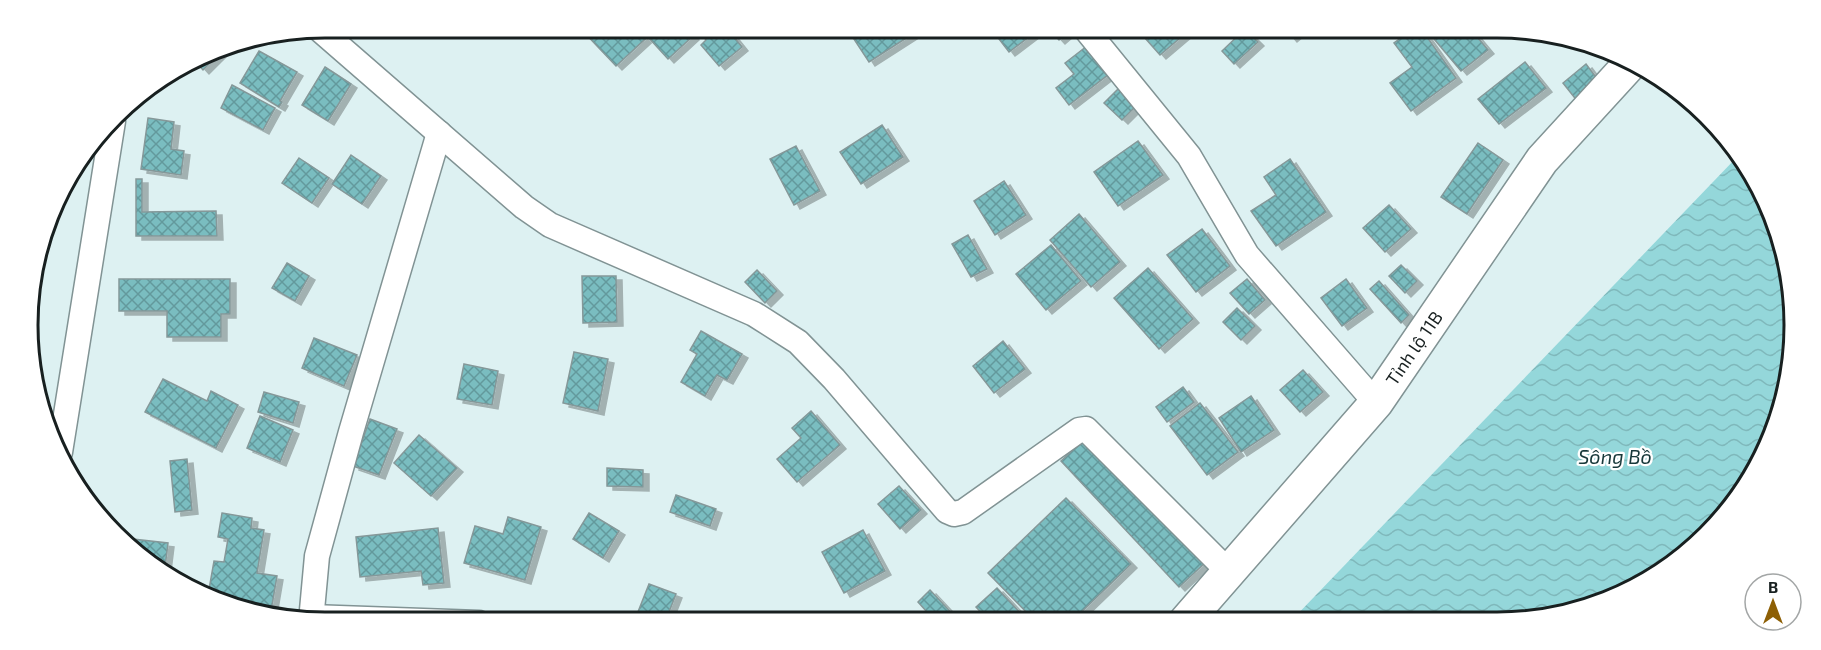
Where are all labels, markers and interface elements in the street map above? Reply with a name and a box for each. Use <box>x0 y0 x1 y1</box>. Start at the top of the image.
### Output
street label: Tỉnh lộ 11B <box>1381 307 1447 389</box>
water label: Sông Bồ <box>1578 444 1652 468</box>
north arrow <box>1743 572 1803 632</box>
text: B <box>1768 577 1778 596</box>

